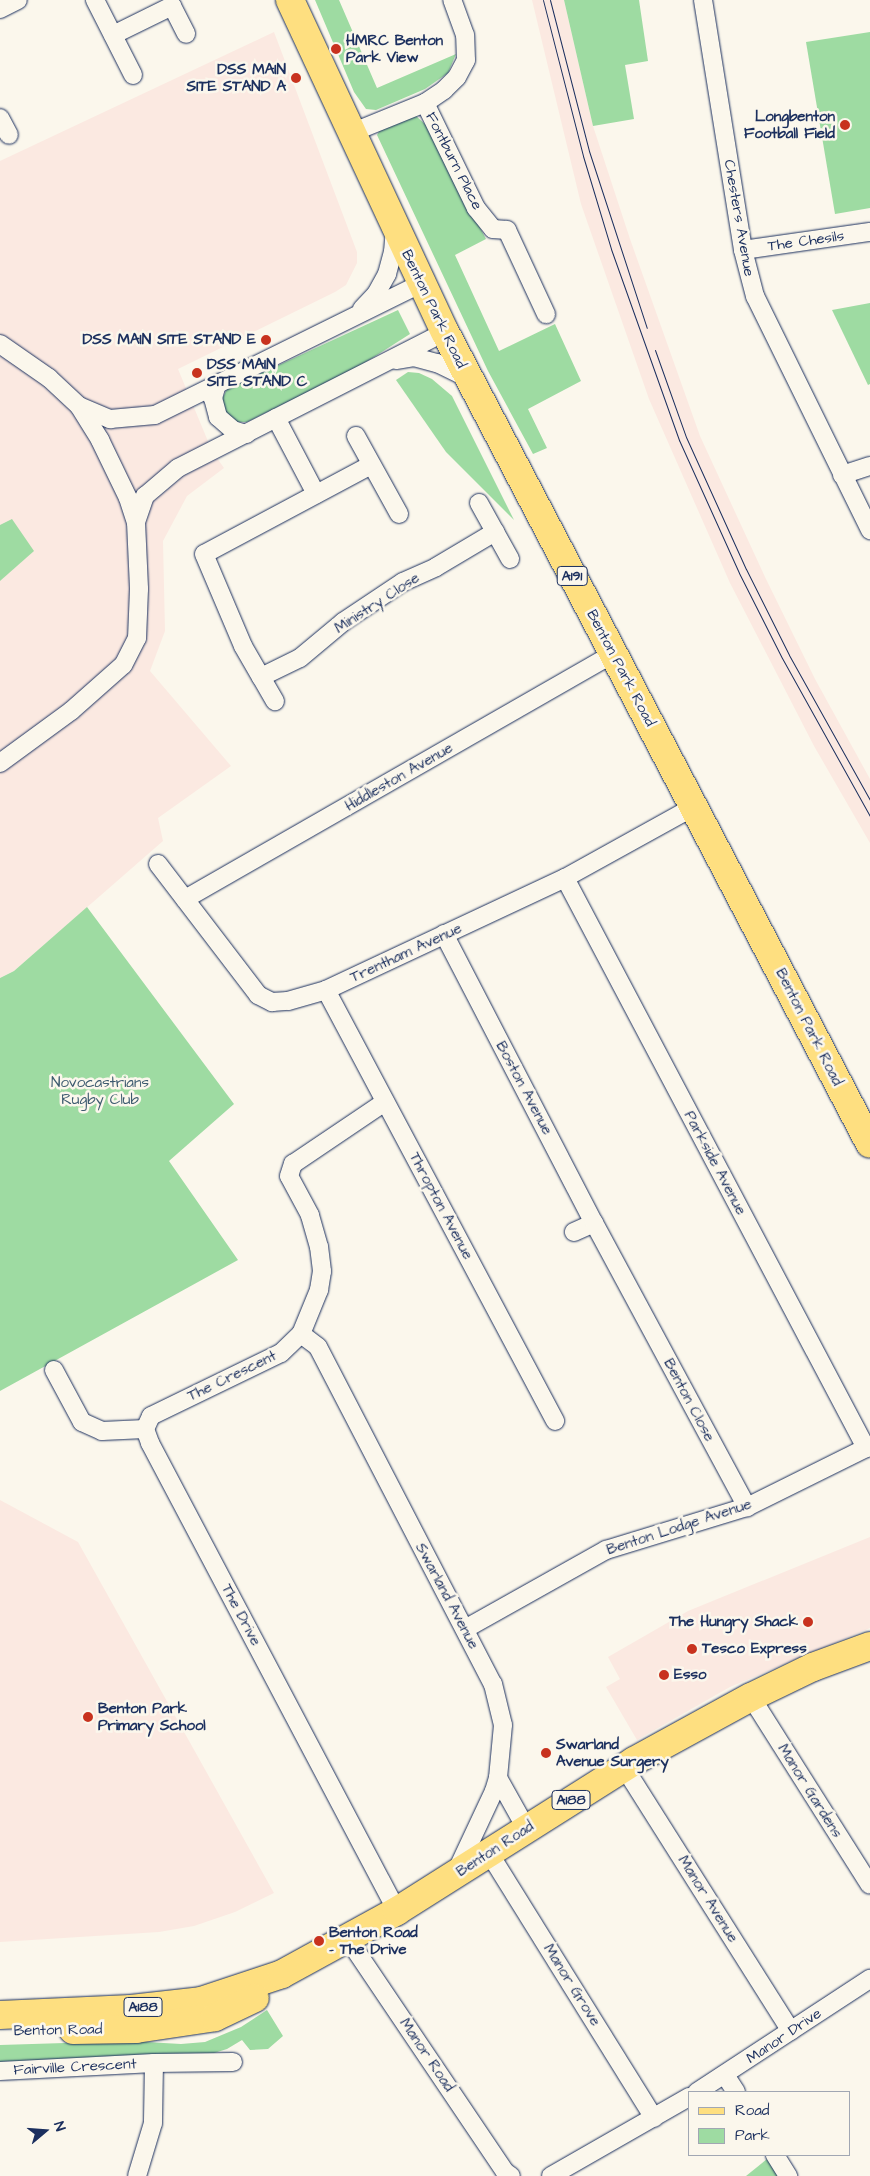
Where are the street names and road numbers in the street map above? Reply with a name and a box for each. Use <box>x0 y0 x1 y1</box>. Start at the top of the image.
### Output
street label: Fontburn Place <box>422 109 486 213</box>
street label: Chesters Avenue <box>720 158 758 278</box>
street label: The Chesils <box>767 227 845 255</box>
street label: Benton Park Road <box>398 247 470 371</box>
road number: A191 <box>556 564 588 588</box>
street label: Ministry Close <box>331 569 423 637</box>
street label: Benton Park Road <box>583 607 659 729</box>
street label: Hiddleston Avenue <box>342 739 456 815</box>
street label: Trentham Avenue <box>347 919 465 987</box>
street label: Benton Park Road <box>772 965 846 1089</box>
street label: Boston Avenue <box>492 1038 556 1138</box>
street label: Parkside Avenue <box>680 1108 750 1218</box>
street label: Thropton Avenue <box>405 1149 477 1263</box>
street label: The Crescent <box>185 1347 279 1405</box>
street label: Benton Close <box>660 1355 718 1445</box>
street label: Benton Lodge Avenue <box>604 1495 754 1559</box>
street label: Swarland Avenue <box>411 1540 483 1652</box>
street label: The Drive <box>217 1581 265 1649</box>
street label: Manor Gardens <box>774 1741 846 1841</box>
road number: A188 <box>551 1788 591 1812</box>
street label: Benton Road <box>453 1817 537 1881</box>
street label: Manor Avenue <box>674 1852 742 1946</box>
street label: Manor Grove <box>540 1941 604 2029</box>
road number: A188 <box>123 1995 163 2018</box>
street label: Manor Drive <box>743 2004 825 2068</box>
street label: Manor Road <box>396 2015 458 2095</box>
street label: Benton Road <box>13 2020 103 2040</box>
street label: Fairville Crescent <box>13 2055 137 2079</box>

